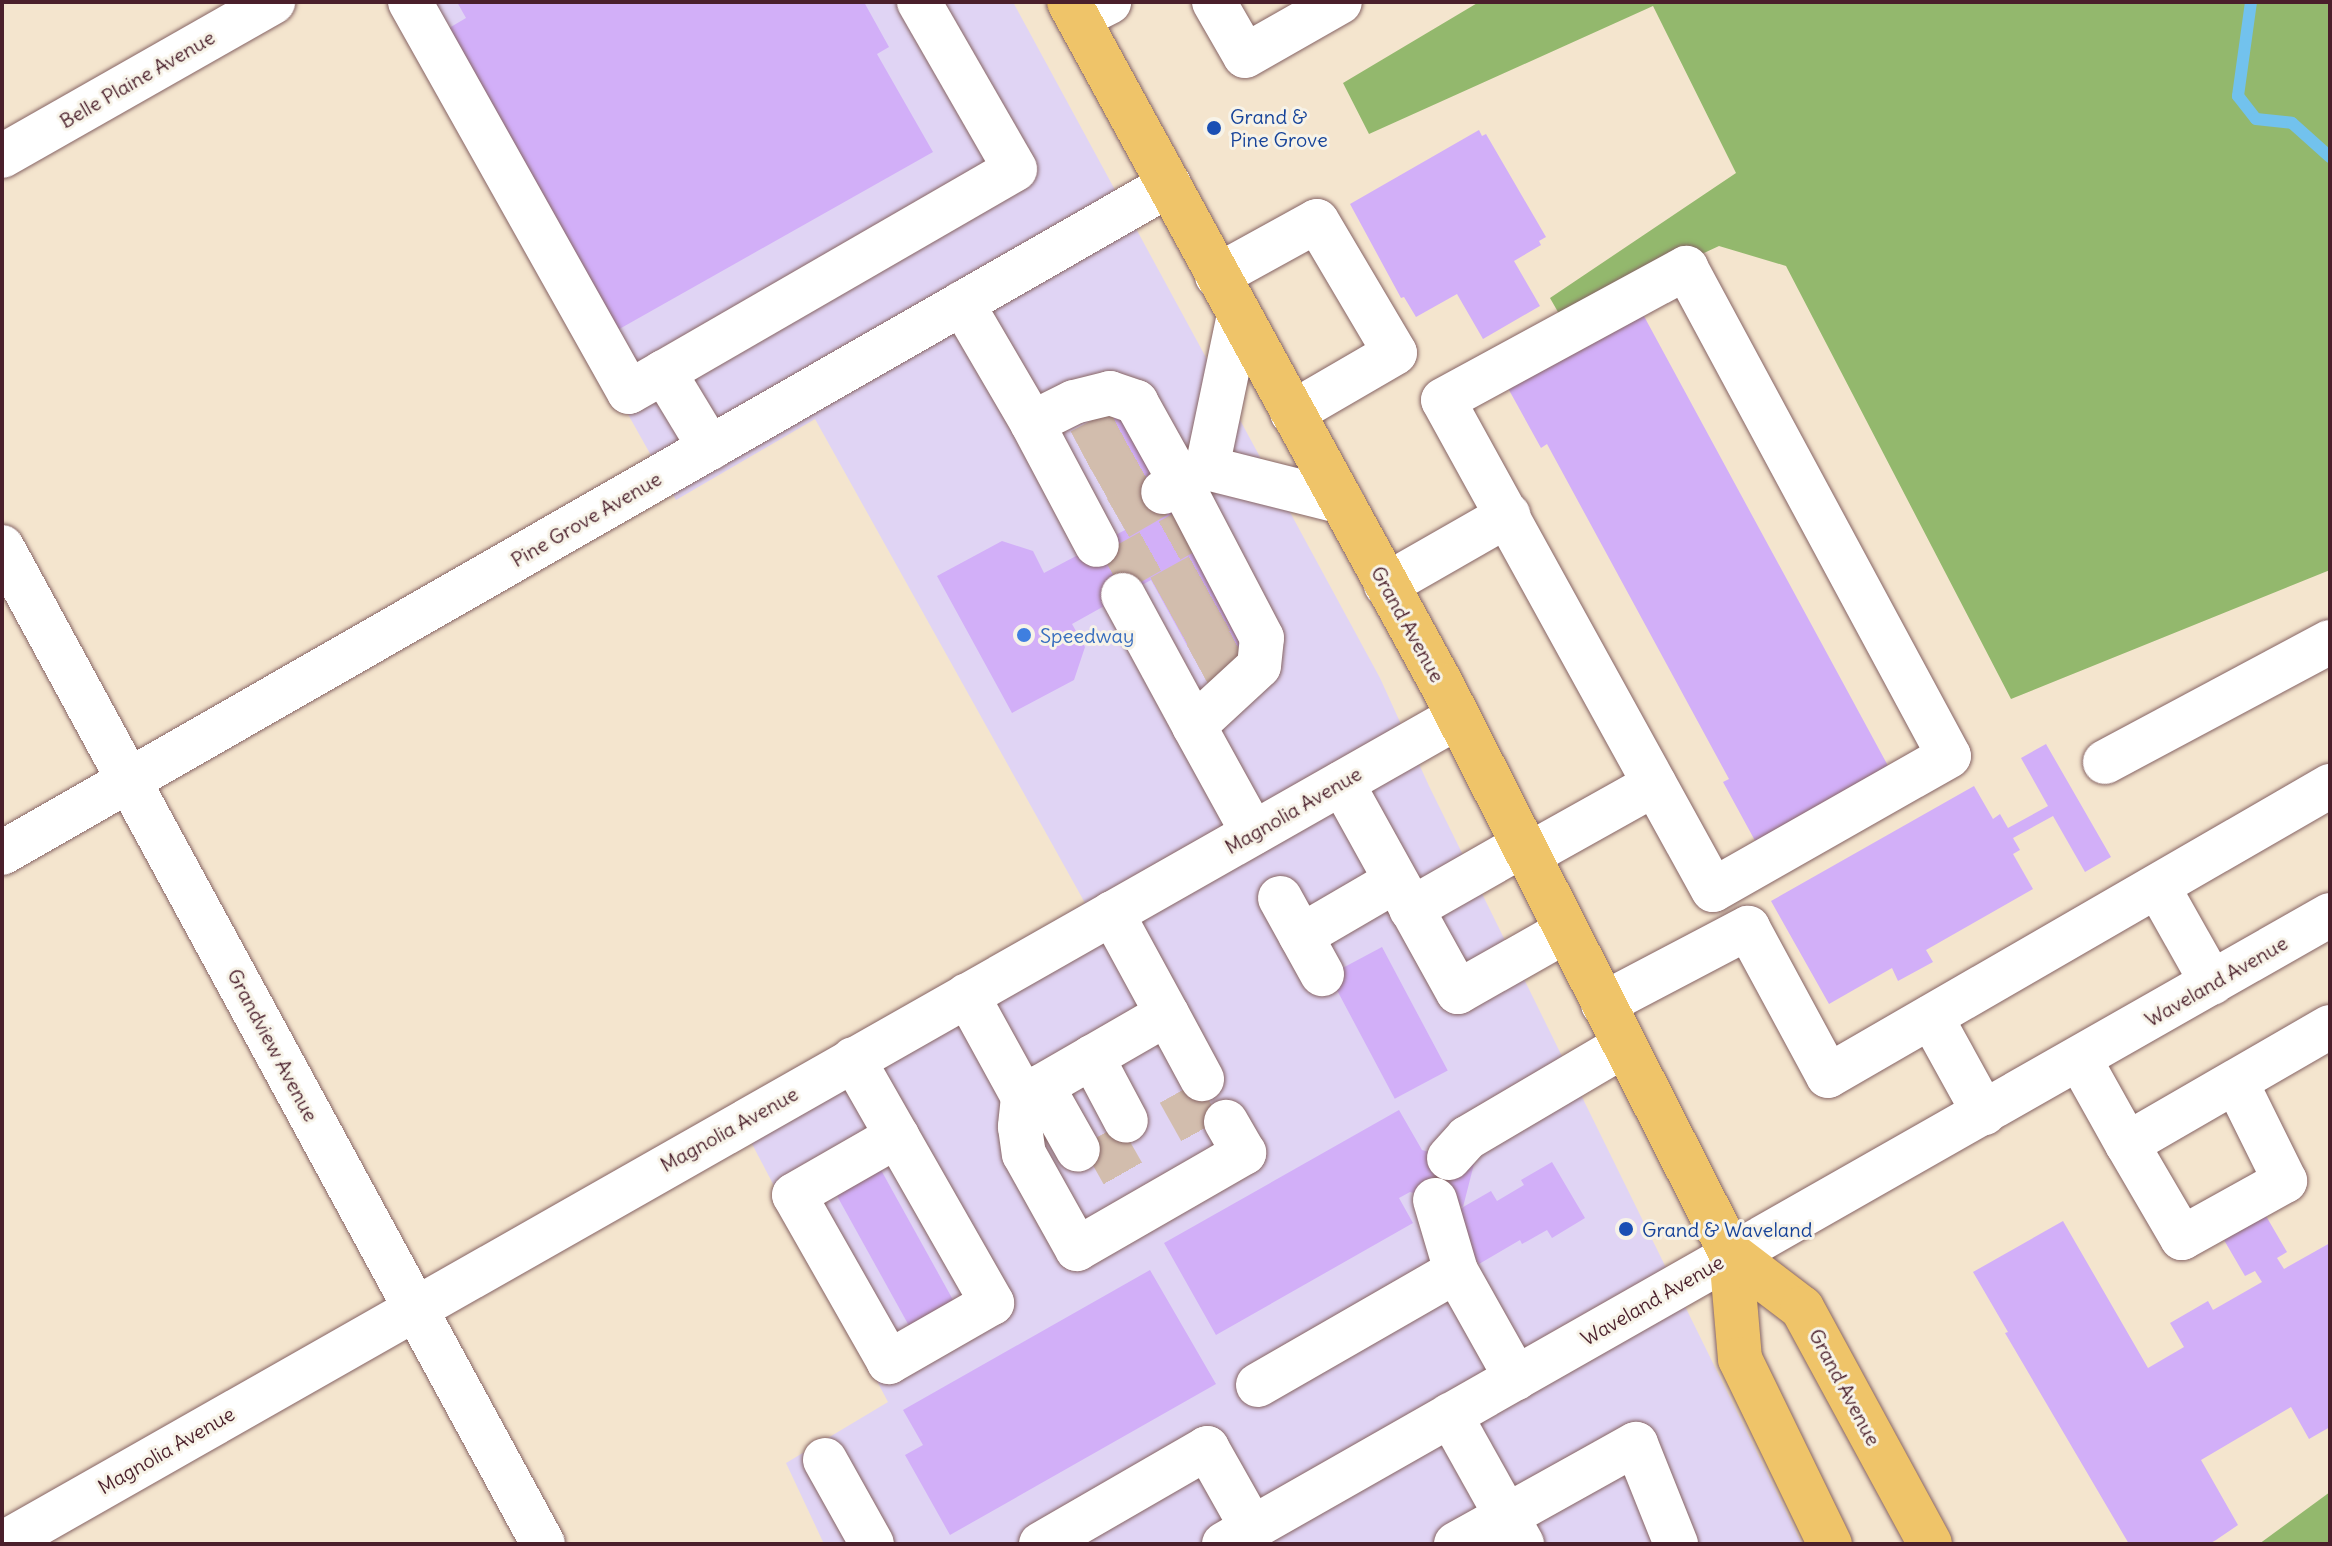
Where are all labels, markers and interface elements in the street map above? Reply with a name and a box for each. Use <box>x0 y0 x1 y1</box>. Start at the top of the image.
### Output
street label: Belle Plaine Avenue <box>55 25 219 133</box>
place label: Grand & Pine Grove <box>1230 104 1328 151</box>
marker: Grand & Pine Grove <box>1205 119 1223 137</box>
street label: Pine Grove Avenue <box>507 466 665 572</box>
street label: Grand Avenue <box>1366 562 1450 686</box>
place label: Speedway <box>1040 623 1134 647</box>
marker: Speedway <box>1015 626 1033 644</box>
street label: Magnolia Avenue <box>1220 761 1366 859</box>
street label: Waveland Avenue <box>2141 930 2291 1032</box>
street label: Grandview Avenue <box>223 964 323 1126</box>
street label: Magnolia Avenue <box>656 1081 802 1177</box>
place label: Grand & Waveland <box>1642 1217 1813 1241</box>
marker: Grand & Waveland <box>1617 1220 1635 1238</box>
street label: Waveland Avenue <box>1577 1249 1727 1351</box>
street label: Grand Avenue <box>1804 1324 1886 1450</box>
street label: Magnolia Avenue <box>93 1401 239 1499</box>

